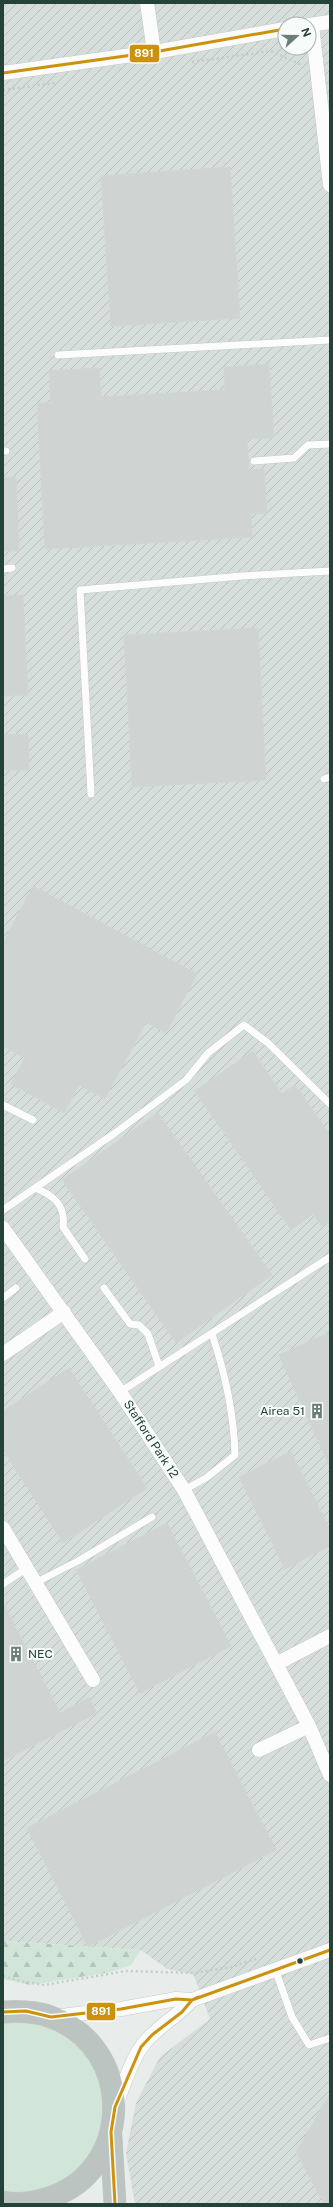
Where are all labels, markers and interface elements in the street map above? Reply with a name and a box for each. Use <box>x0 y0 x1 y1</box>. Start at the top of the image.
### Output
north arrow <box>277 16 317 56</box>
text: N <box>299 26 313 39</box>
line badge: 891 <box>129 44 160 63</box>
text: 891 <box>134 47 154 59</box>
street label: Stafford Park 12 <box>121 1397 181 1481</box>
building icon: Airea 51 <box>308 1402 326 1420</box>
place label: Airea 51 <box>260 1404 305 1418</box>
building icon: NEC <box>7 1645 25 1663</box>
place label: NEC <box>28 1647 53 1661</box>
unlabelled marker <box>295 1956 305 1966</box>
line badge: 891 <box>86 2002 116 2021</box>
text: 891 <box>91 2005 111 2017</box>

